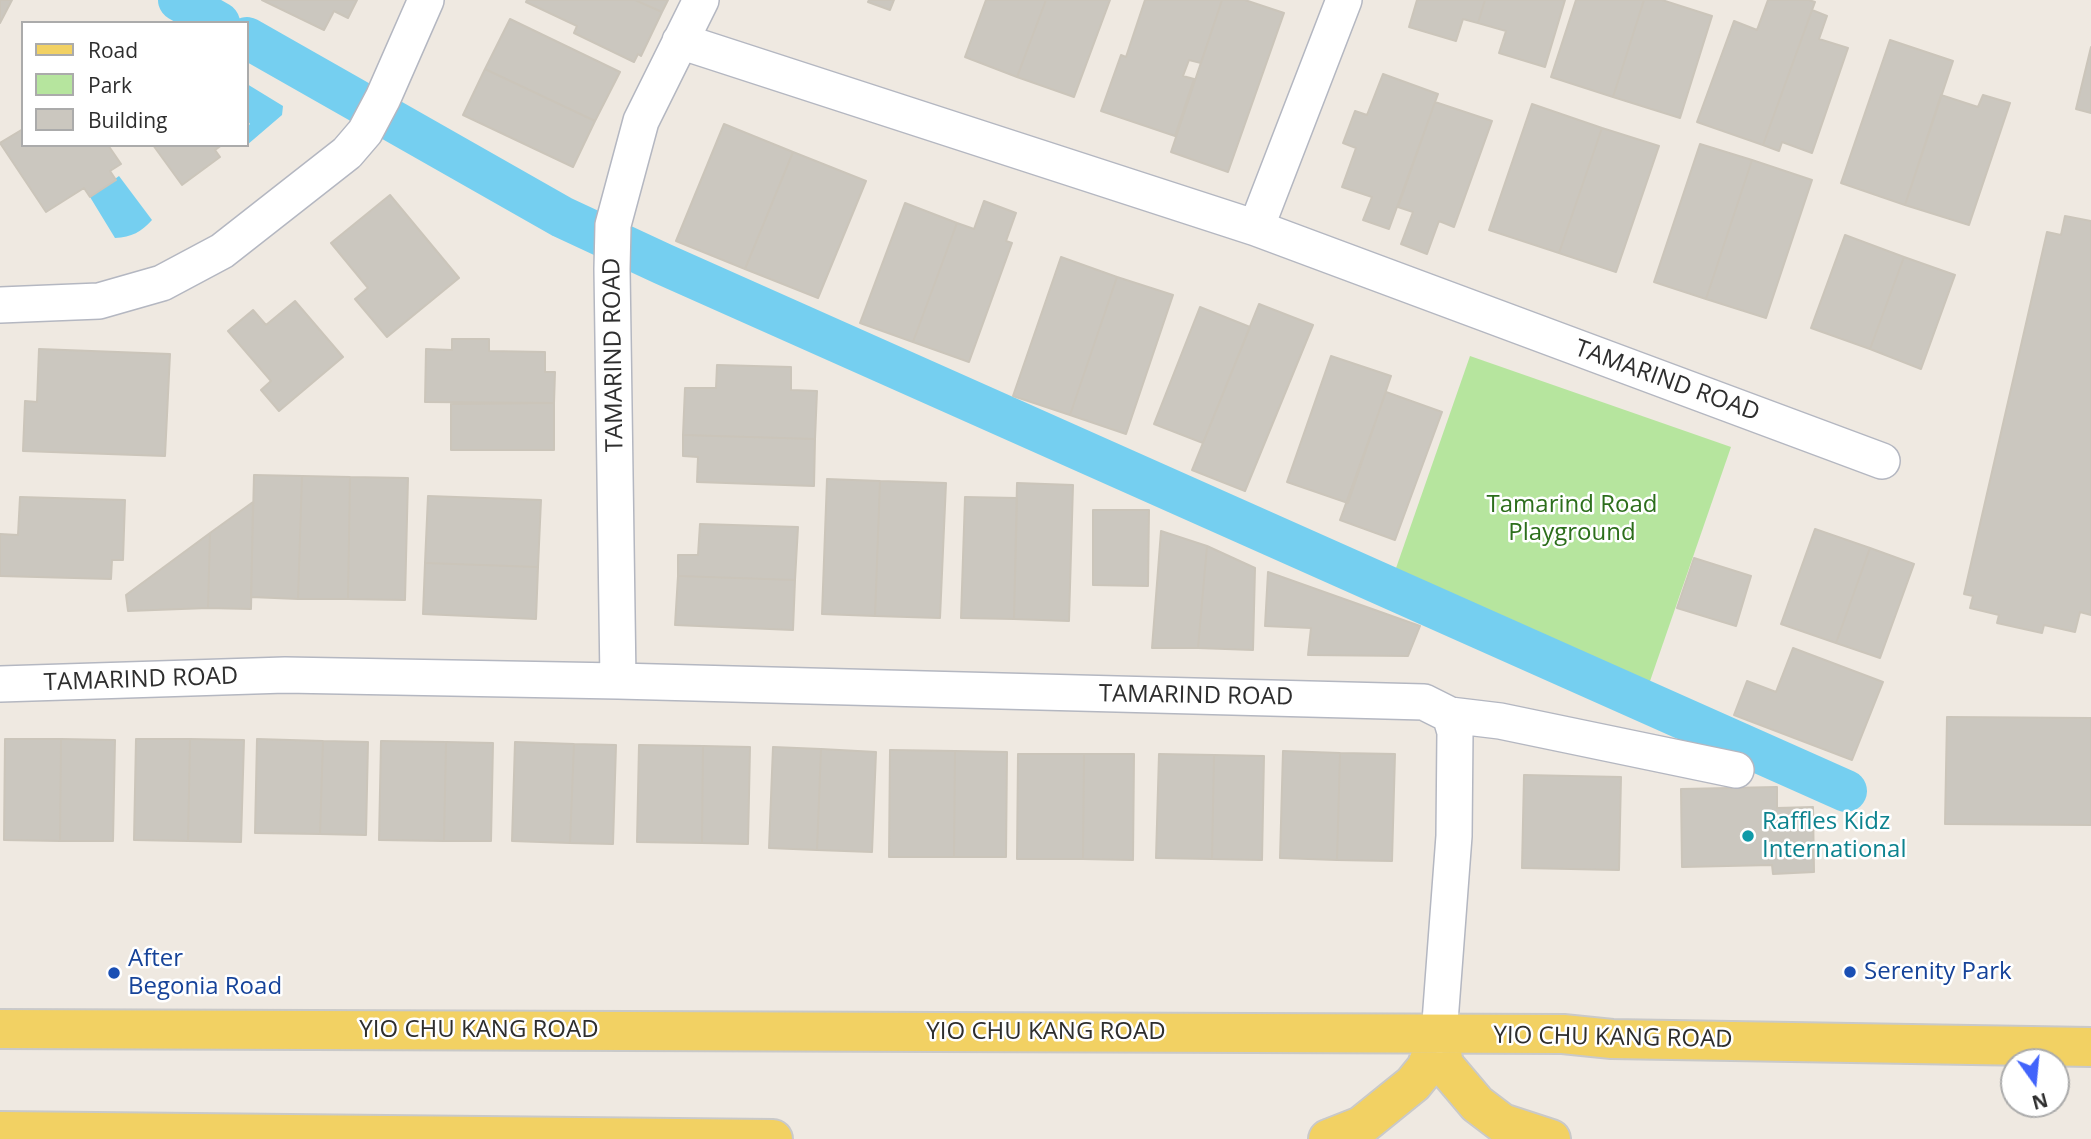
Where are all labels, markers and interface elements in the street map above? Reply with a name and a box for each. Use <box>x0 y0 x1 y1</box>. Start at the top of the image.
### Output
legend <box>21 21 248 147</box>
text: Road <box>88 36 138 64</box>
text: Park <box>88 71 132 99</box>
text: Building <box>88 106 167 134</box>
street label: TAMARIND ROAD <box>598 258 630 452</box>
street label: TAMARIND ROAD <box>1571 334 1763 428</box>
park label: Tamarind Road Playground <box>1487 491 1657 547</box>
street label: TAMARIND ROAD <box>43 662 239 698</box>
street label: TAMARIND ROAD <box>1099 680 1293 712</box>
place label: Raffles Kidz International <box>1762 808 1906 864</box>
marker: Raffles Kidz International <box>1740 828 1756 844</box>
place label: After Begonia Road <box>128 945 282 1001</box>
place label: Serenity Park <box>1864 958 2012 986</box>
marker: Serenity Park <box>1842 964 1858 980</box>
marker: After Begonia Road <box>106 965 122 981</box>
street label: YIO CHU KANG ROAD <box>359 1016 599 1044</box>
street label: YIO CHU KANG ROAD <box>926 1018 1166 1046</box>
street label: YIO CHU KANG ROAD <box>1493 1022 1733 1054</box>
north arrow <box>2000 1048 2070 1118</box>
text: N <box>2029 1087 2051 1116</box>

